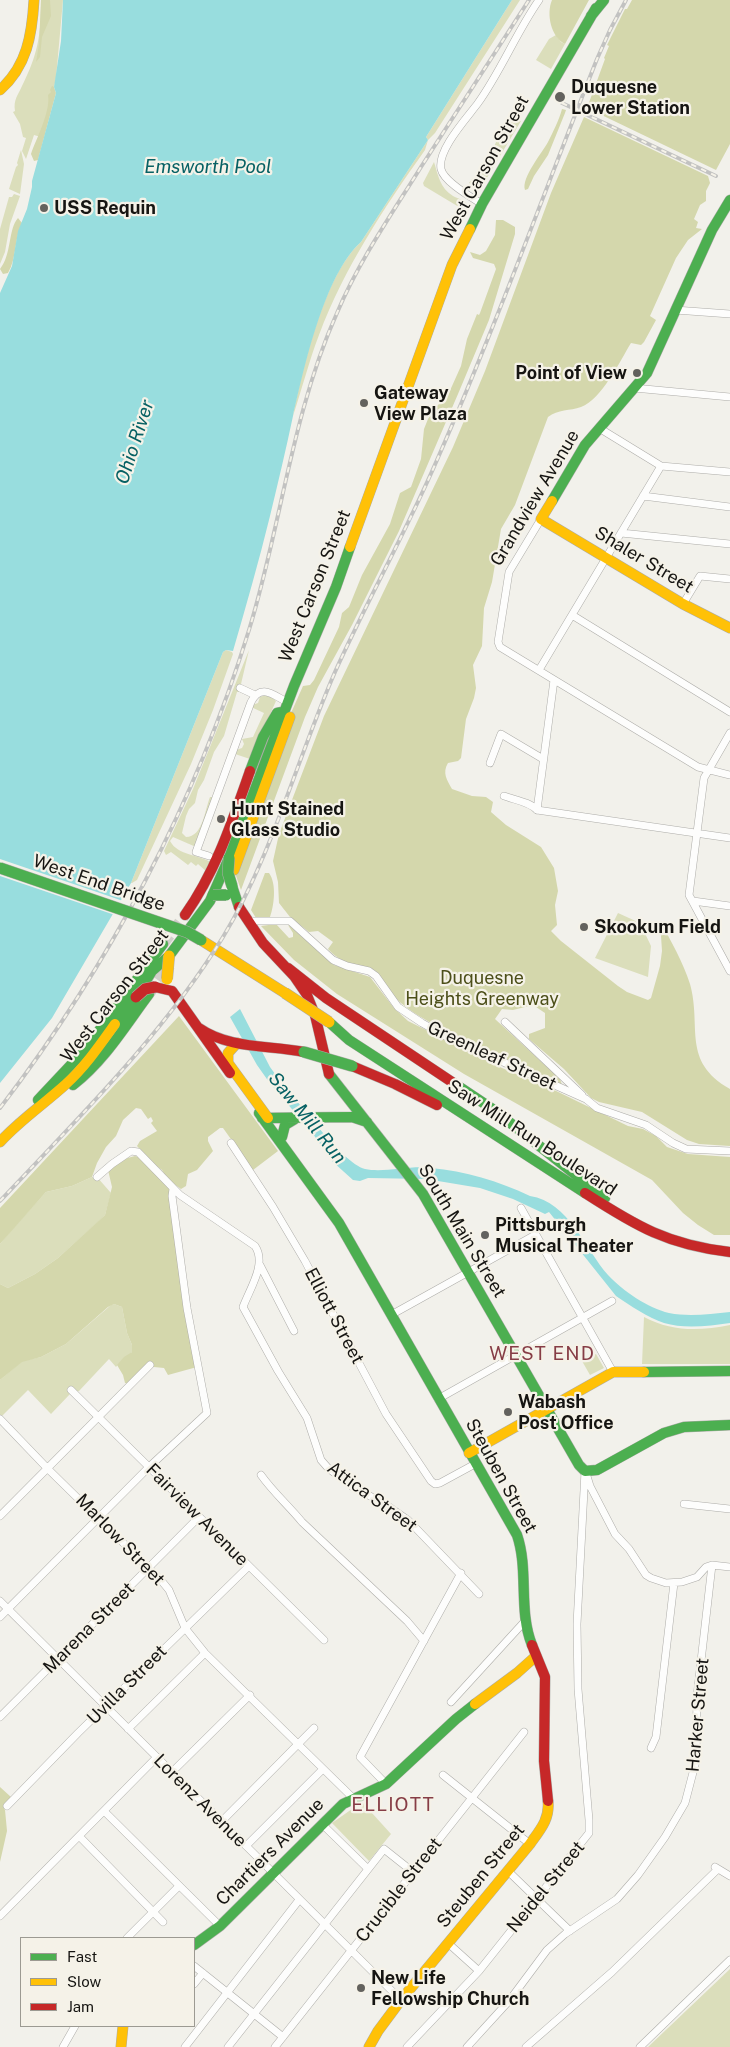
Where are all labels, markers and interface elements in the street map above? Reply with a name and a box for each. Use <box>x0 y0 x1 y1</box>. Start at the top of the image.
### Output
place label: Duquesne Lower Station <box>571 76 690 118</box>
marker: Duquesne Lower Station <box>553 90 567 104</box>
street label: West Carson Street <box>436 92 534 244</box>
water label: Emsworth Pool <box>144 156 272 178</box>
place label: USS Requin <box>54 197 156 219</box>
marker: USS Requin <box>38 202 50 214</box>
place label: Point of View <box>515 362 627 384</box>
marker: Point of View <box>631 367 643 379</box>
place label: Gateway View Plaza <box>374 382 467 424</box>
water label: Ohio River <box>111 397 159 487</box>
marker: Gateway View Plaza <box>358 397 370 409</box>
street label: Grandview Avenue <box>486 426 584 570</box>
street label: West Carson Street <box>275 507 355 665</box>
street label: Shaler Street <box>591 522 697 598</box>
place label: Hunt Stained Glass Studio <box>231 798 344 841</box>
marker: Hunt Stained Glass Studio <box>215 813 227 825</box>
street label: West End Bridge <box>30 850 168 916</box>
place label: Skookum Field <box>594 916 721 938</box>
marker: Skookum Field <box>578 921 590 933</box>
street label: West Carson Street <box>56 925 174 1067</box>
park label: Duquesne Heights Greenway <box>405 967 559 1010</box>
street label: Greenleaf Street <box>424 1017 560 1095</box>
water label: Saw Mill Run <box>263 1068 351 1168</box>
street label: Saw Mill Run Boulevard <box>443 1075 621 1201</box>
street label: South Main Street <box>414 1160 510 1302</box>
place label: Pittsburgh Musical Theater <box>495 1214 633 1256</box>
marker: Pittsburgh Musical Theater <box>479 1229 491 1241</box>
street label: Elliott Street <box>300 1264 368 1368</box>
district label: WEST END <box>488 1343 596 1365</box>
place label: Wabash Post Office <box>518 1391 614 1434</box>
marker: Wabash Post Office <box>502 1406 514 1418</box>
street label: Steuben Street <box>461 1415 541 1537</box>
street label: Attica Street <box>323 1457 421 1537</box>
street label: Fairview Avenue <box>141 1459 253 1571</box>
street label: Marlow Street <box>71 1490 169 1590</box>
street label: Marena Street <box>39 1578 139 1678</box>
street label: Uvilla Street <box>83 1641 171 1729</box>
street label: Harker Street <box>682 1657 714 1773</box>
street label: Lorenz Avenue <box>149 1750 251 1852</box>
street label: Chartiers Avenue <box>212 1794 328 1910</box>
district label: ELLIOTT <box>350 1794 436 1816</box>
street label: Steuben Street <box>432 1820 530 1932</box>
street label: Crucible Street <box>351 1833 447 1947</box>
street label: Neidel Street <box>503 1837 589 1937</box>
legend <box>20 1937 195 2027</box>
text: Fast <box>67 1948 97 1965</box>
place label: New Life Fellowship Church <box>371 1967 529 2010</box>
text: Slow <box>67 1973 101 1990</box>
marker: New Life Fellowship Church <box>355 1982 367 1994</box>
text: Jam <box>67 1998 94 2015</box>

